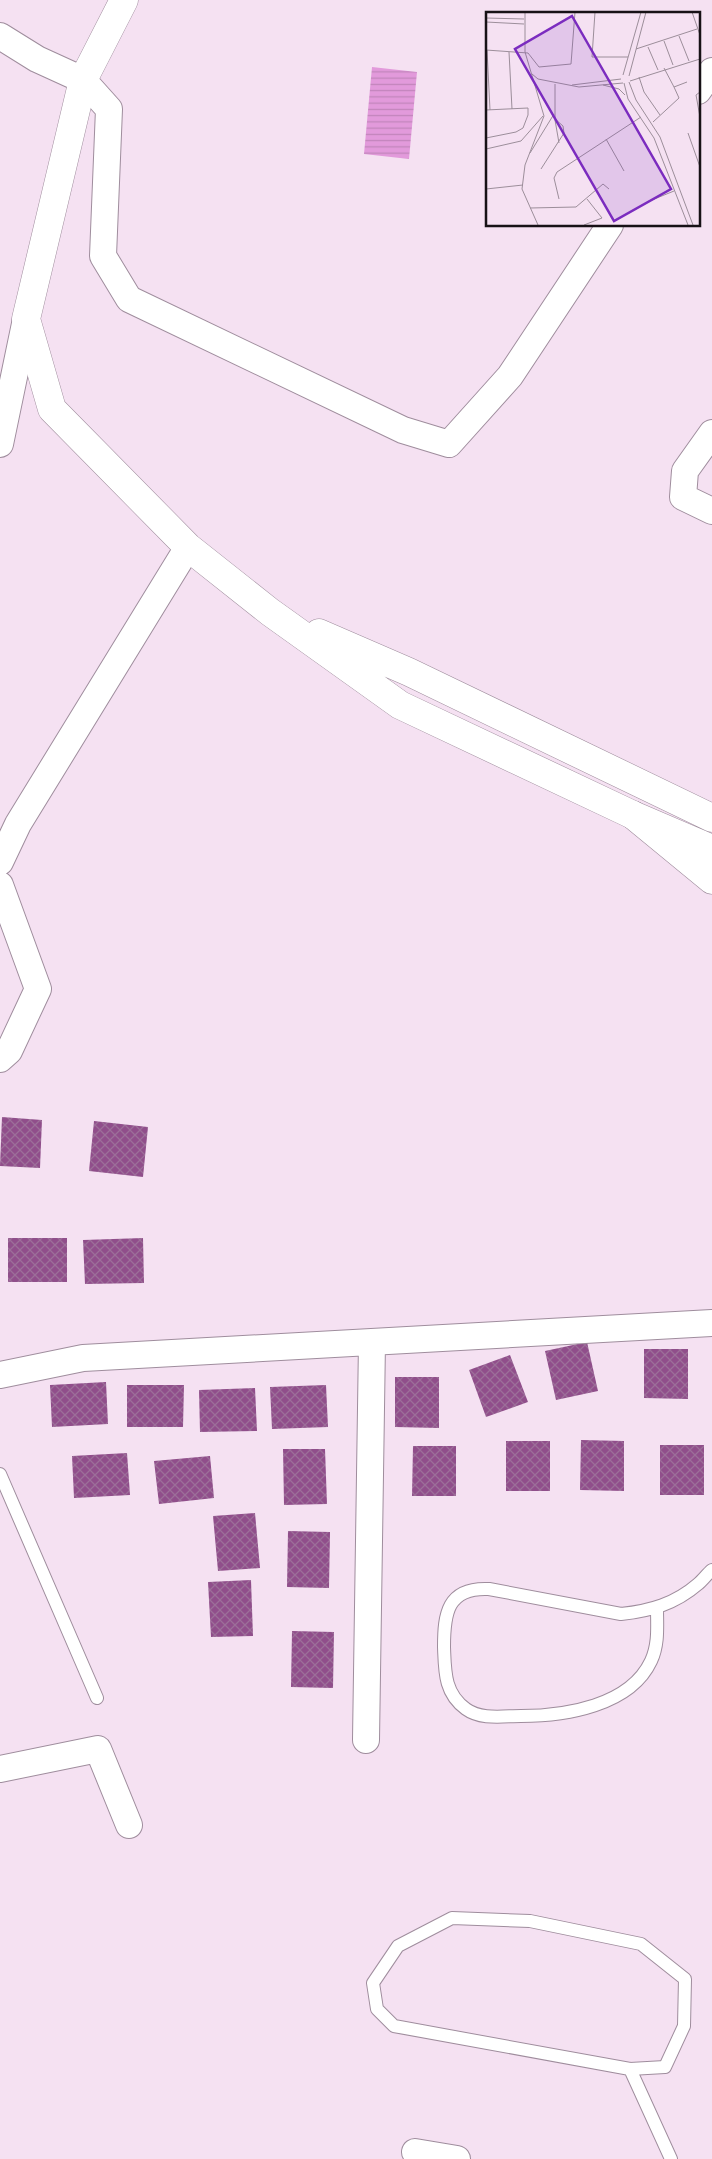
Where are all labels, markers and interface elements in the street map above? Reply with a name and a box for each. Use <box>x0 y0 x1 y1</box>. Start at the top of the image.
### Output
inset map <box>486 12 700 226</box>

